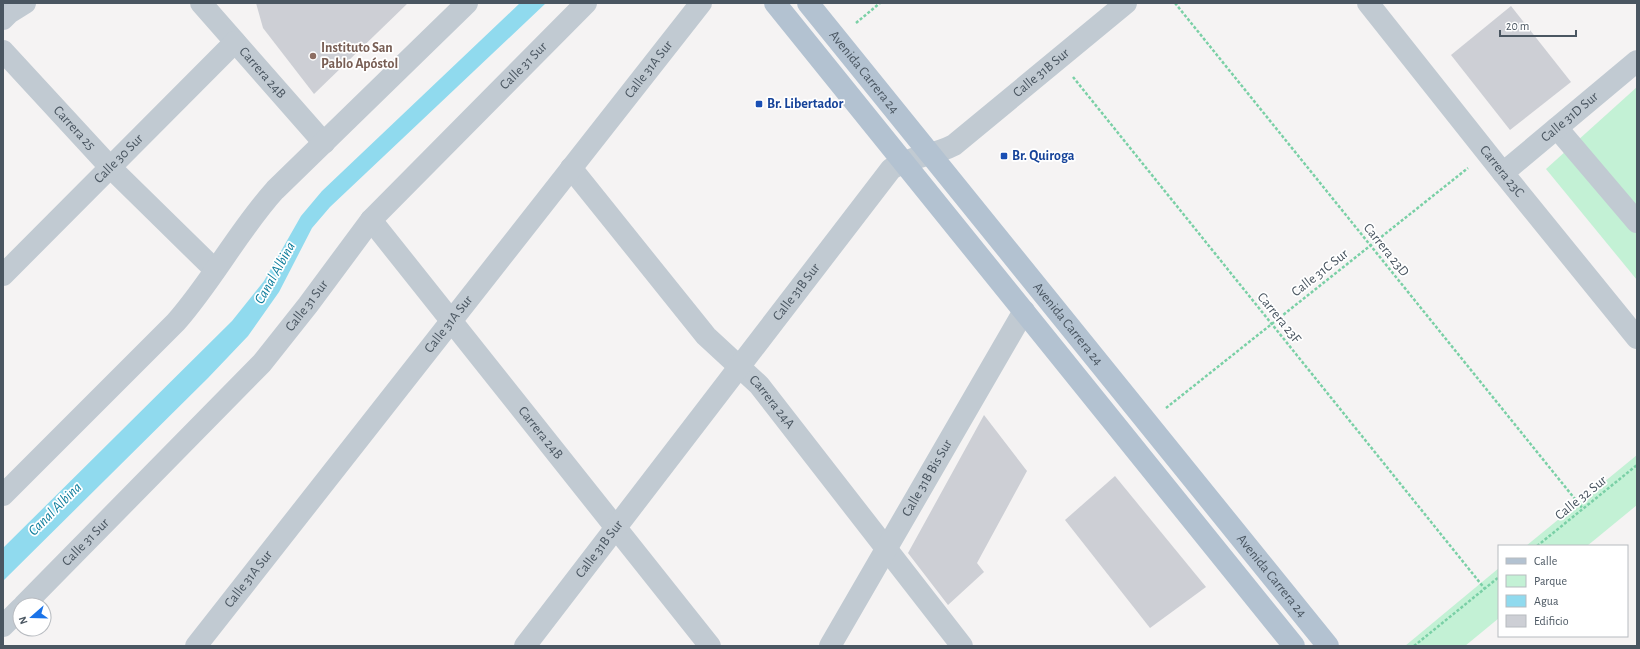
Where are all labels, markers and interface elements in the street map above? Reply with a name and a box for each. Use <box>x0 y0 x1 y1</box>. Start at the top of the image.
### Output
scale bar <box>1500 12 1576 38</box>
text: 20 m <box>1506 20 1529 32</box>
street label: Avenida Carrera 24 <box>826 28 902 117</box>
street label: Calle 31A Sur <box>622 38 676 101</box>
street label: Calle 31 Sur <box>497 39 550 92</box>
place label: Instituto San Pablo Apóstol <box>321 41 398 71</box>
street label: Carrera 24B <box>236 45 288 101</box>
street label: Calle 31B Sur <box>1011 46 1072 100</box>
marker: Instituto San Pablo Apóstol <box>308 51 318 61</box>
street label: Calle 31D Sur <box>1539 89 1601 145</box>
place label: Br. Libertador <box>767 97 843 111</box>
marker: Br. Libertador <box>754 99 764 109</box>
street label: Carrera 25 <box>51 103 98 153</box>
street label: Calle 30 Sur <box>91 131 146 186</box>
street label: Carrera 23C <box>1477 143 1527 200</box>
place label: Br. Quiroga <box>1012 149 1075 163</box>
marker: Br. Quiroga <box>999 151 1009 161</box>
street label: Carrera 23D <box>1361 221 1411 279</box>
water label: Canal Albina <box>252 239 298 307</box>
street label: Calle 31C Sur <box>1289 246 1351 299</box>
street label: Calle 31B Sur <box>770 261 823 323</box>
street label: Calle 31 Sur <box>283 277 331 334</box>
street label: Avenida Carrera 24 <box>1030 280 1105 368</box>
street label: Carrera 23F <box>1255 290 1304 347</box>
street label: Calle 31A Sur <box>422 293 476 356</box>
street label: Carrera 24A <box>747 373 797 431</box>
street label: Carrera 24B <box>515 404 565 462</box>
street label: Calle 31B Bis Sur <box>899 437 955 519</box>
street label: Calle 32 Sur <box>1552 473 1610 523</box>
water label: Canal Albina <box>25 479 85 539</box>
street label: Calle 31 Sur <box>59 515 112 569</box>
street label: Calle 31B Sur <box>573 518 626 580</box>
street label: Avenida Carrera 24 <box>1234 532 1309 620</box>
legend <box>1498 545 1628 637</box>
street label: Calle 31A Sur <box>222 547 275 610</box>
text: Calle <box>1534 555 1557 567</box>
text: Parque <box>1534 575 1567 587</box>
text: Agua <box>1534 595 1559 607</box>
north arrow <box>12 597 52 637</box>
text: N <box>17 615 30 626</box>
text: Edificio <box>1534 615 1569 627</box>

